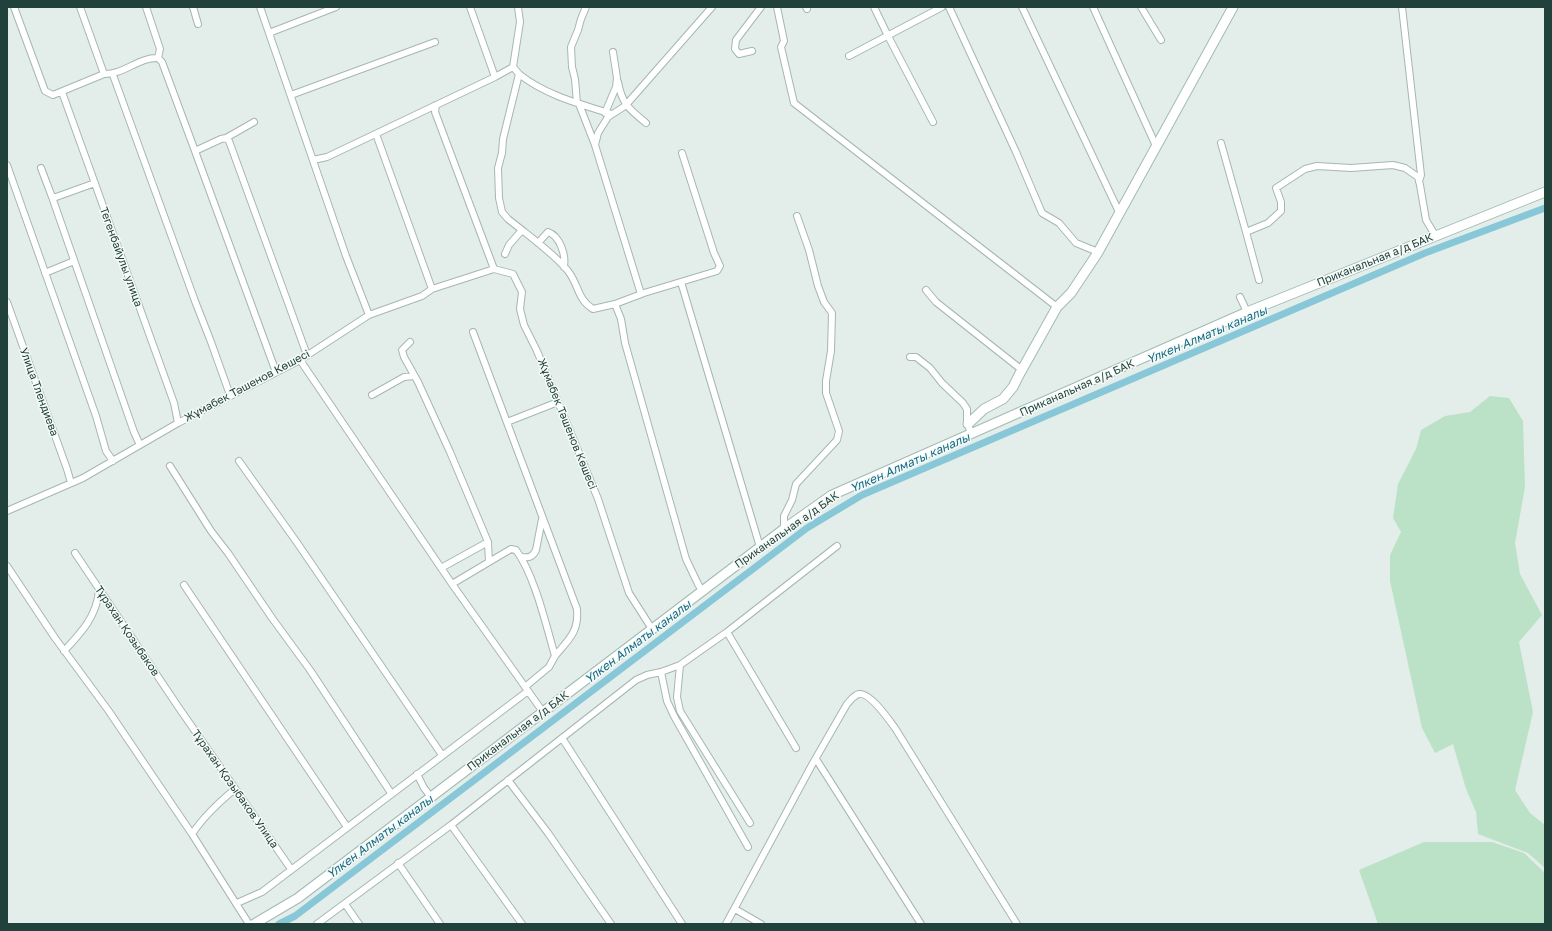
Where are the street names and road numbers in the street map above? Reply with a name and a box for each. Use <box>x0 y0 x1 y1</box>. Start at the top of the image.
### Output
street label: Тегенбайулы улица <box>97 205 145 309</box>
street label: Приканальная а/д БАК <box>1315 231 1435 289</box>
street label: Улица Тлендиева <box>17 346 61 438</box>
street label: Жұмабек Тәшенов Көшесі <box>182 347 312 425</box>
street label: Жұмабек Тәшенов Көшесі <box>535 357 599 491</box>
street label: Приканальная а/д БАК <box>1018 357 1136 419</box>
street label: Приканальная а/д БАК <box>732 489 842 571</box>
street label: Тұрахан Қозыбаков <box>92 583 162 679</box>
street label: Приканальная а/д БАК <box>464 688 572 774</box>
street label: Тұрахан Қозыбаков Улица <box>189 727 281 851</box>

